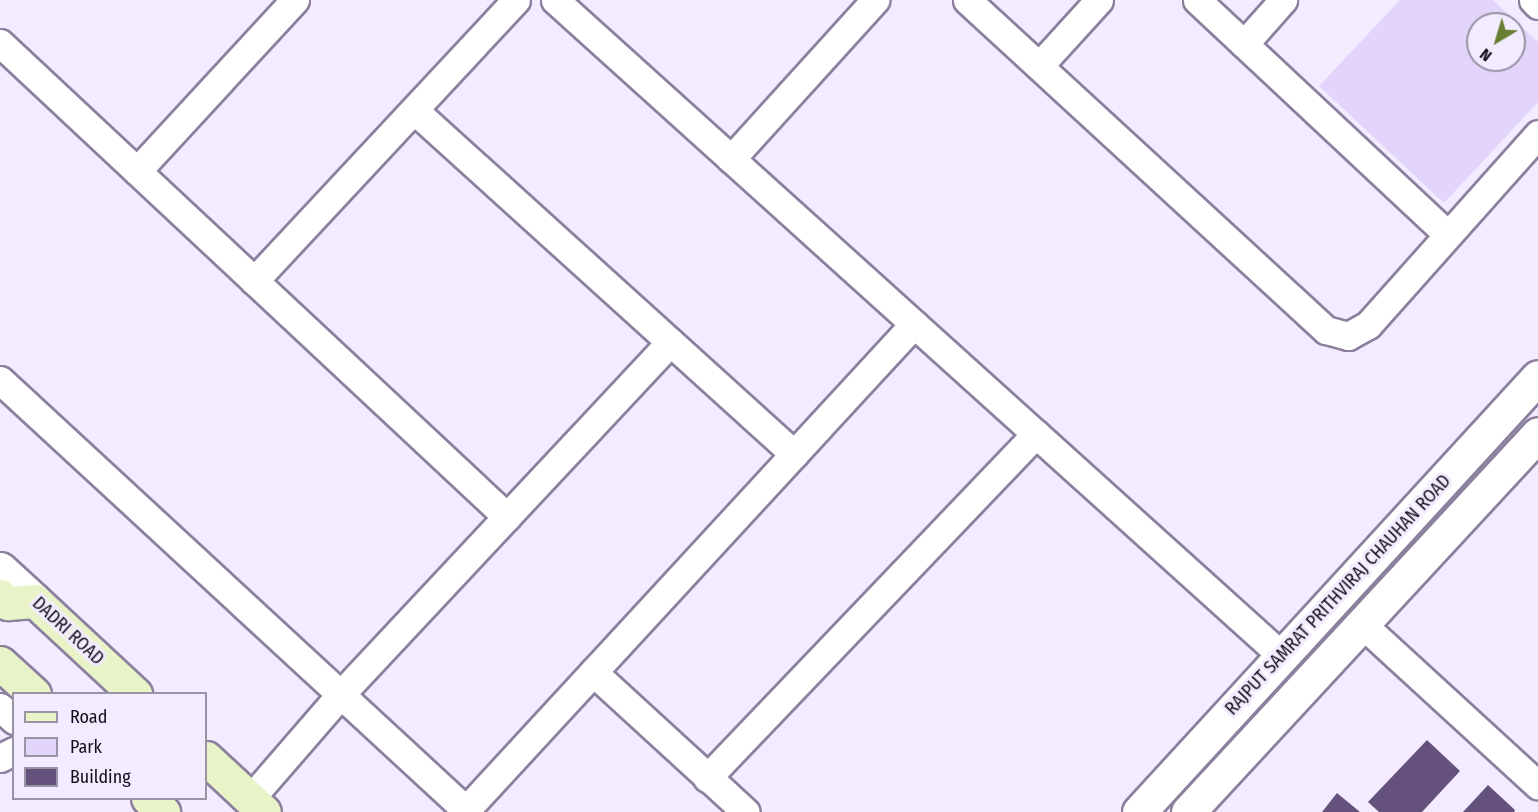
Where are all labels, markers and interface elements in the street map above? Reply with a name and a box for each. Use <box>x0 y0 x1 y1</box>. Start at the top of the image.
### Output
north arrow <box>1466 12 1526 72</box>
text: N <box>1476 45 1495 65</box>
street label: RAJPUT SAMRAT PRITHVIRAJ CHAUHAN ROAD <box>1221 470 1455 720</box>
street label: DADRI ROAD <box>28 593 108 669</box>
legend <box>12 692 207 800</box>
text: Road <box>70 706 107 728</box>
text: Park <box>70 736 102 758</box>
text: Building <box>70 766 131 788</box>

